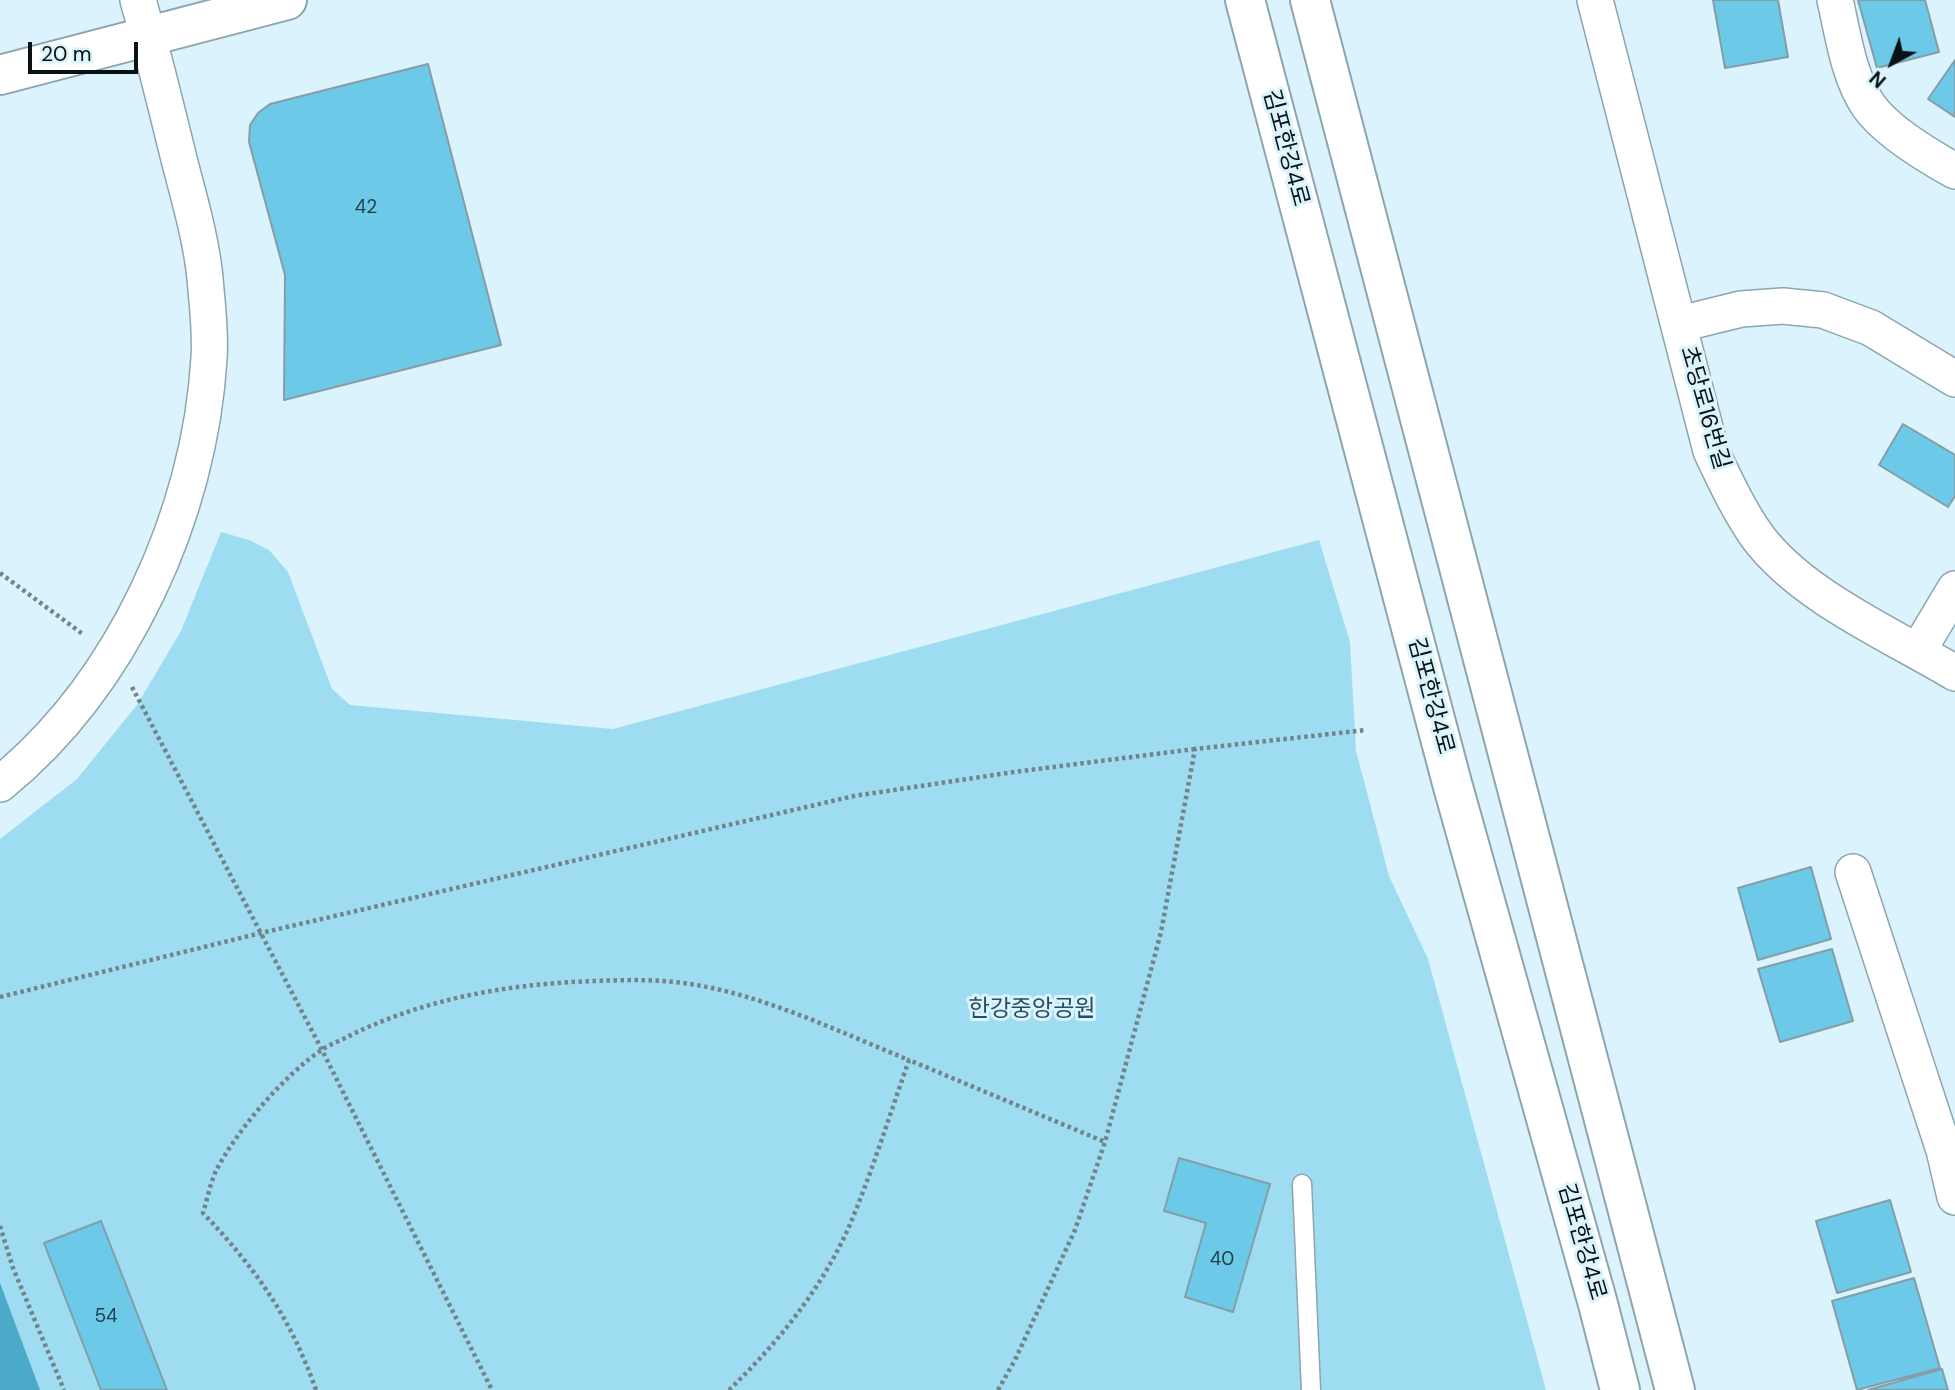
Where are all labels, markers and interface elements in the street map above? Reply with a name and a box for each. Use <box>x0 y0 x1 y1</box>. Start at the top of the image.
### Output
scale bar <box>32 28 142 72</box>
north arrow <box>1857 28 1927 98</box>
text: 20 m <box>41 40 92 68</box>
text: N <box>1864 65 1891 93</box>
street label: 김포한강4로 <box>1256 87 1314 209</box>
house number: 42 <box>355 197 377 219</box>
street label: 초당로16번길 <box>1673 343 1735 473</box>
street label: 김포한강4로 <box>1401 635 1459 757</box>
park label: 한강중앙공원 <box>969 996 1095 1024</box>
street label: 김포한강4로 <box>1551 1181 1611 1303</box>
house number: 40 <box>1210 1249 1234 1271</box>
house number: 54 <box>94 1306 118 1328</box>

